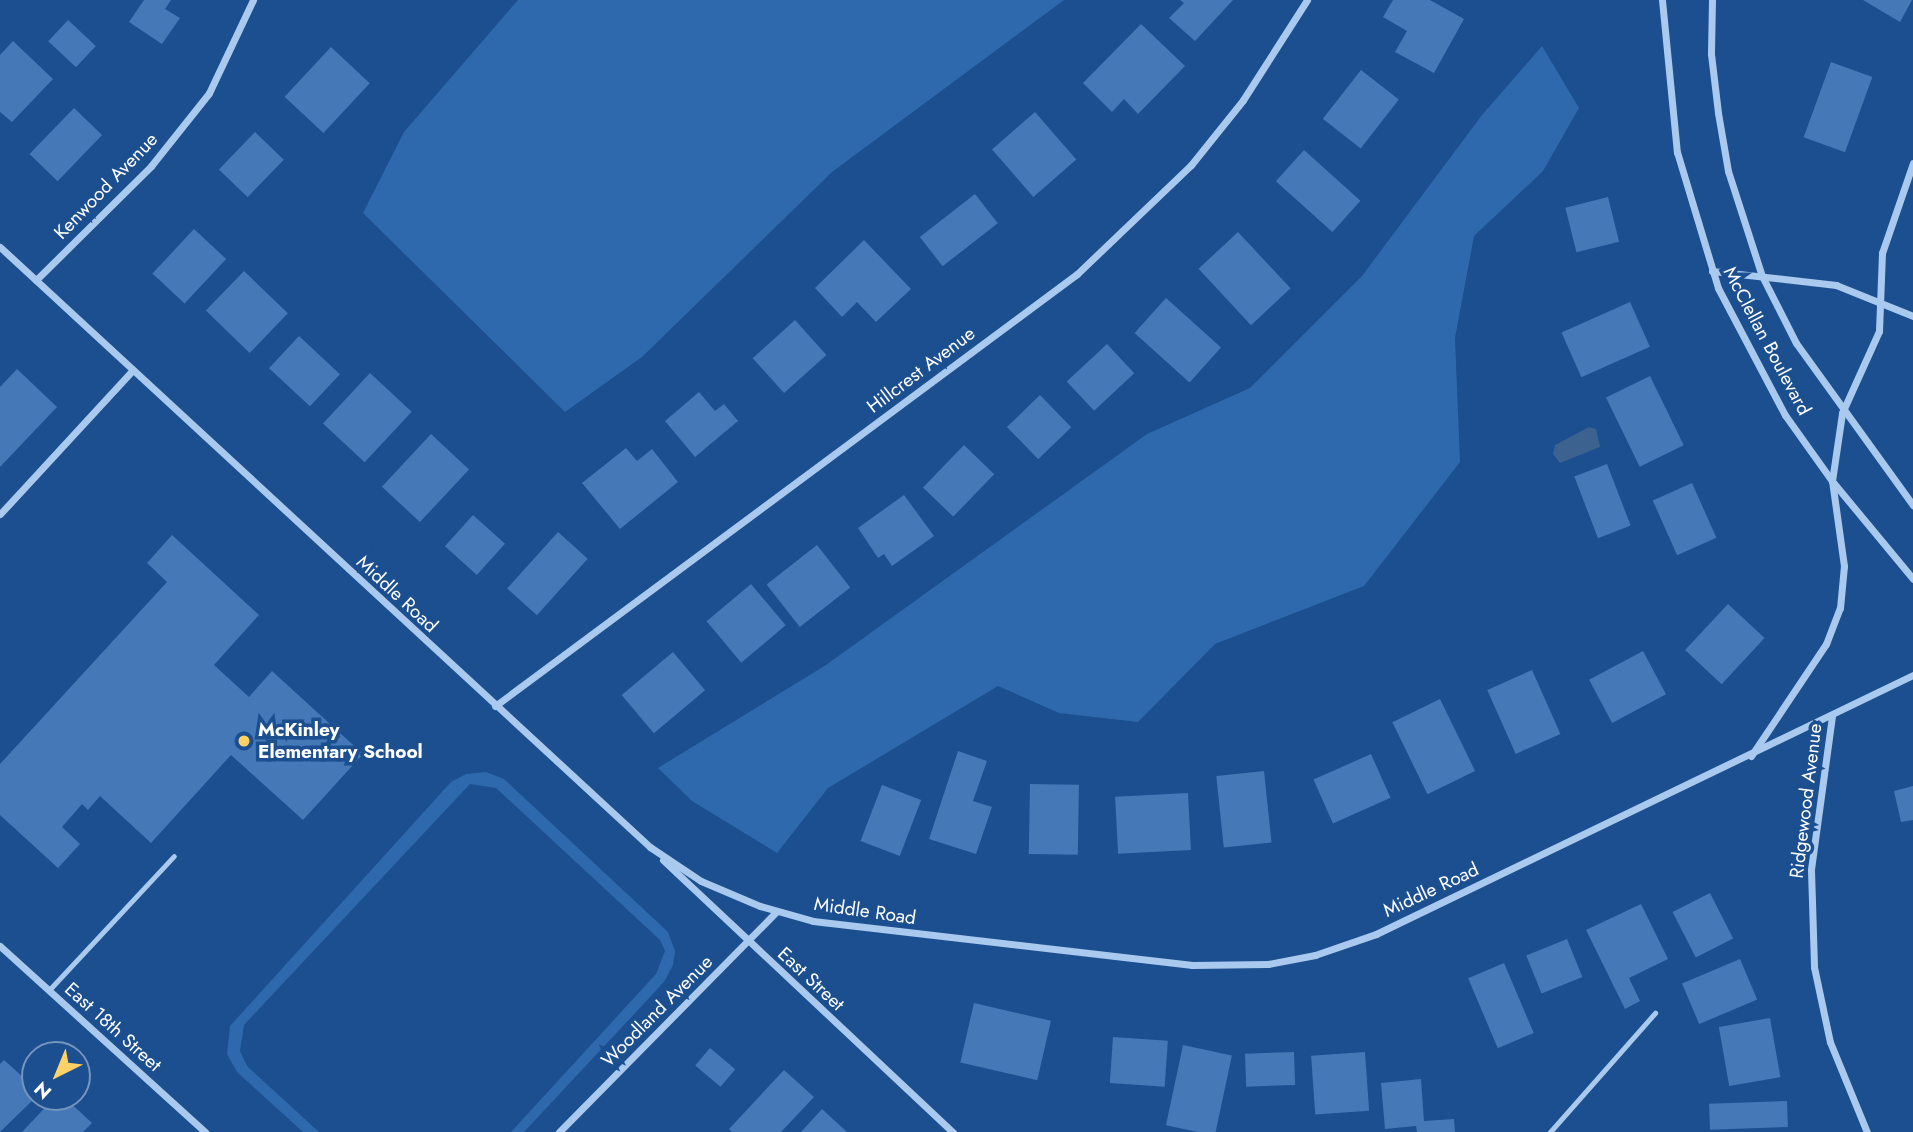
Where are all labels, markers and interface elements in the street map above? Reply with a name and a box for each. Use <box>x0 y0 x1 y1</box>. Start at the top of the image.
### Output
street label: Kenwood Avenue <box>50 128 162 244</box>
street label: McClellan Boulevard <box>1718 263 1816 419</box>
street label: Hillcrest Avenue <box>862 322 980 418</box>
street label: Middle Road <box>352 551 442 637</box>
place label: McKinley Elementary School <box>258 719 423 763</box>
street label: Ridgewood Avenue <box>1785 722 1827 880</box>
marker: McKinley Elementary School <box>236 733 252 749</box>
street label: Middle Road <box>1380 858 1482 922</box>
street label: Middle Road <box>812 893 918 929</box>
street label: East Street <box>773 942 849 1016</box>
street label: Woodland Avenue <box>597 951 717 1071</box>
street label: East 18th Street <box>60 978 166 1076</box>
north arrow <box>21 1041 91 1111</box>
text: N <box>28 1075 57 1105</box>

